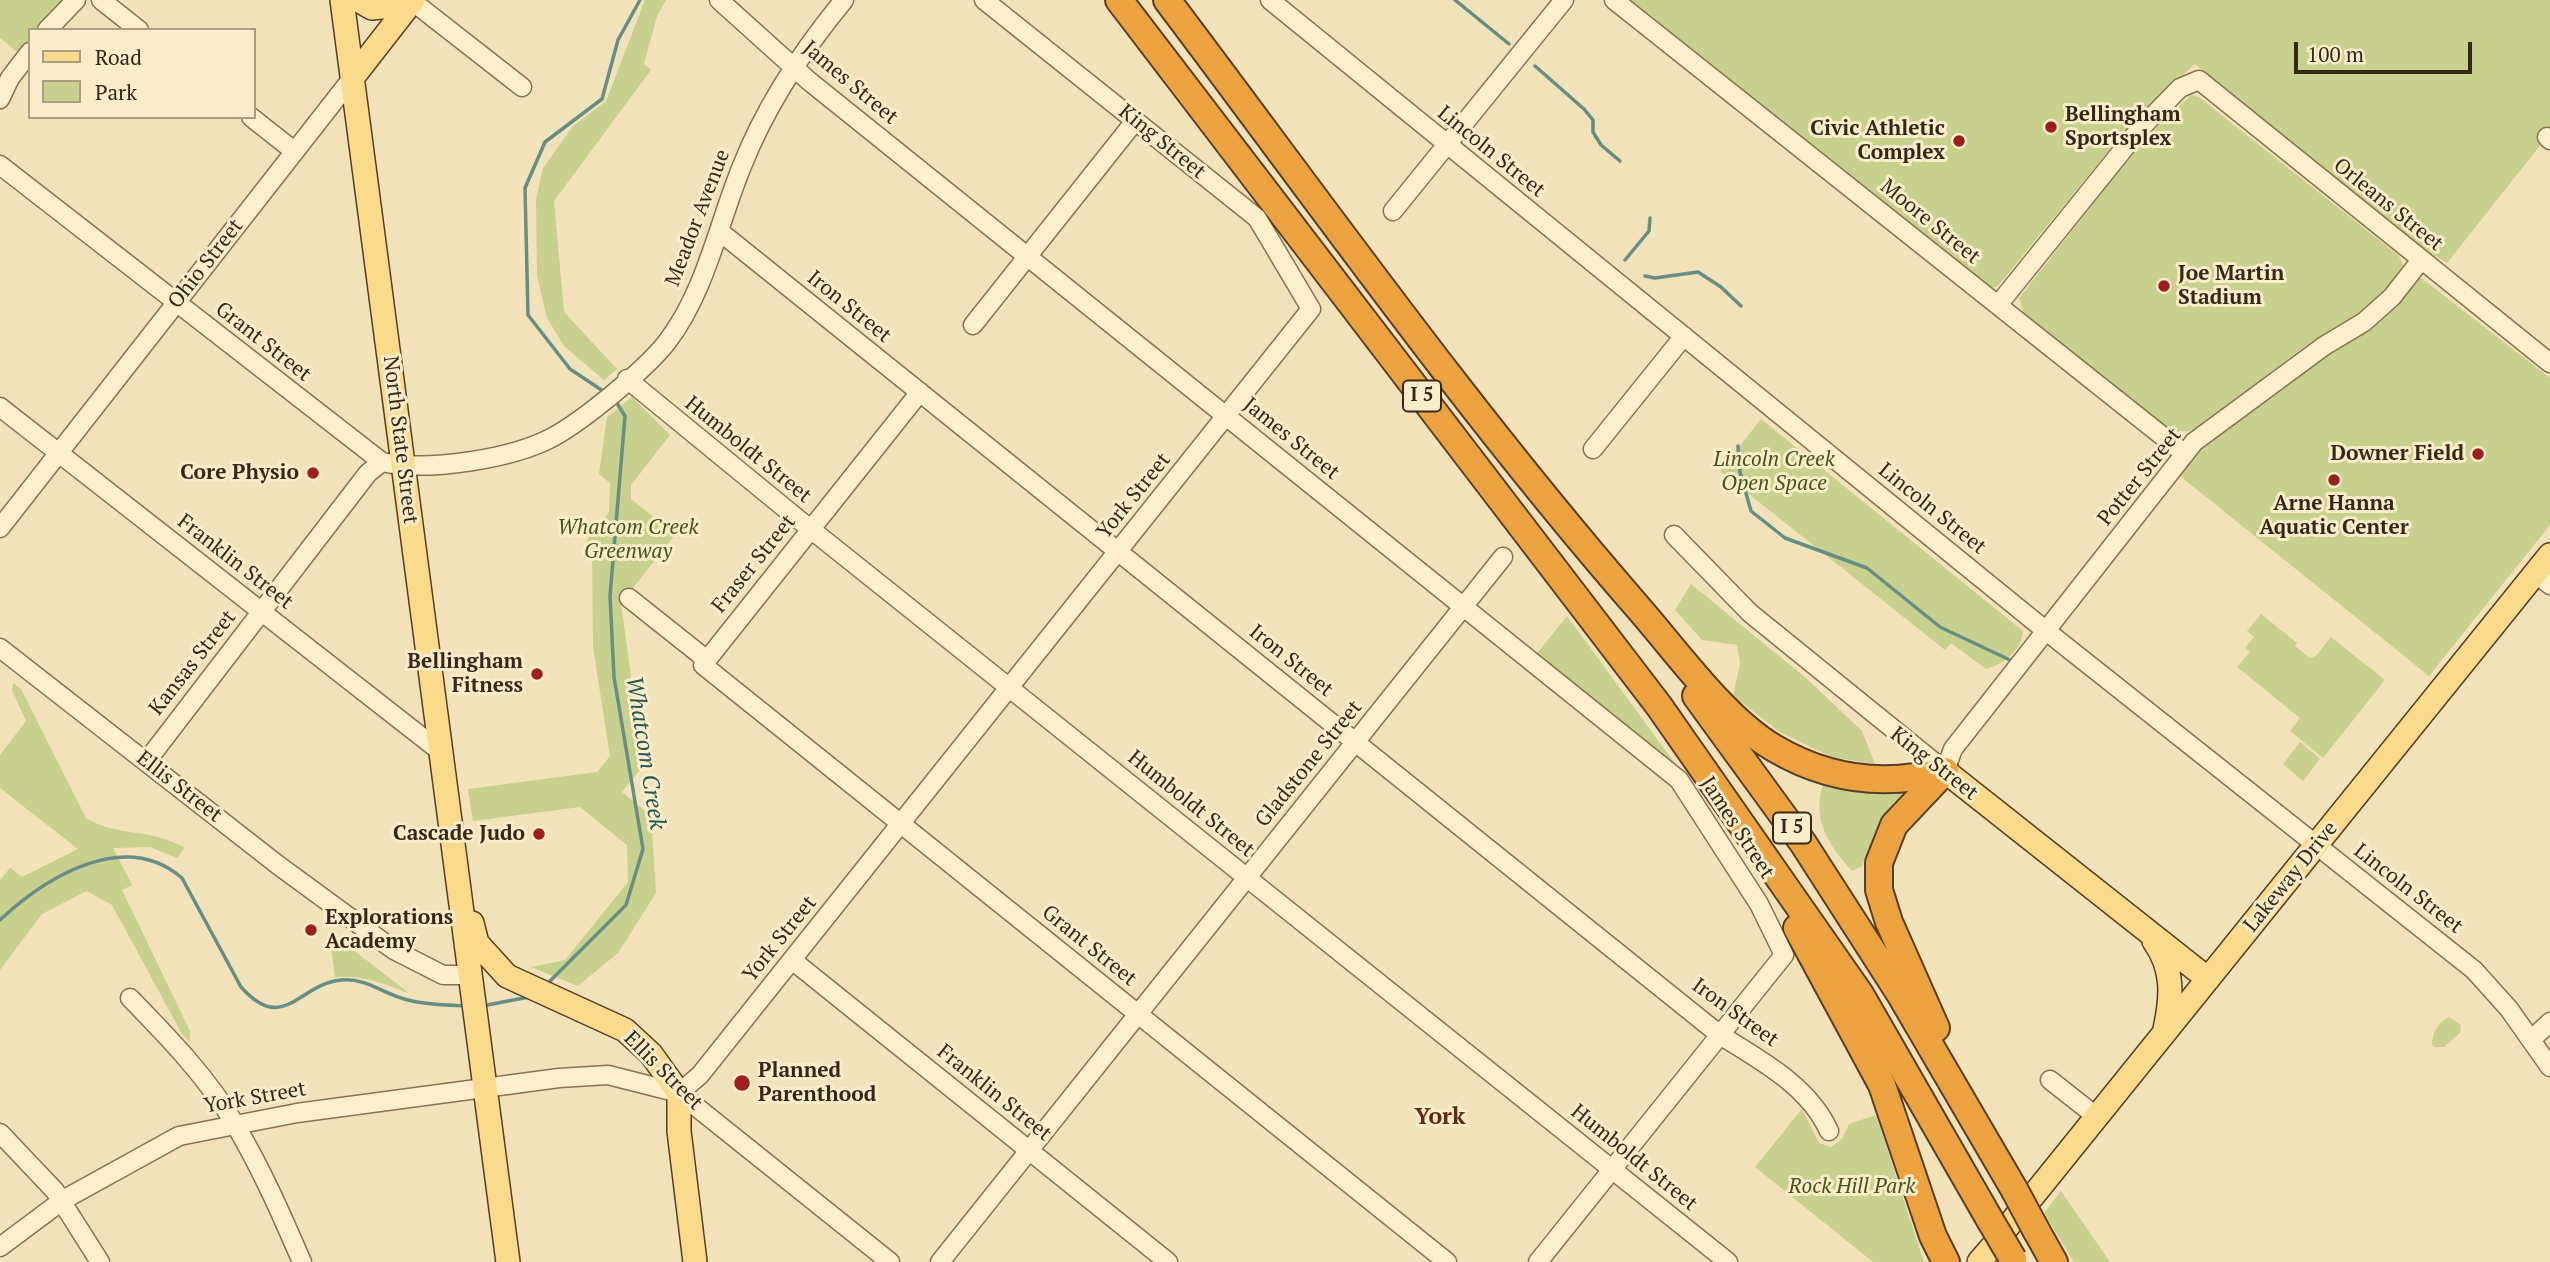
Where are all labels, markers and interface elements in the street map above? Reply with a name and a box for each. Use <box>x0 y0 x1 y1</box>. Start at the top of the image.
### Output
legend <box>28 28 256 119</box>
scale bar <box>2298 28 2476 72</box>
street label: James Street <box>797 36 903 130</box>
text: 100 m <box>2307 40 2364 68</box>
text: Road <box>95 43 142 71</box>
text: Park <box>95 78 137 106</box>
street label: King Street <box>1113 99 1211 185</box>
street label: Lincoln Street <box>1432 101 1550 203</box>
place label: Bellingham Sportsplex <box>2065 102 2181 152</box>
place label: Civic Athletic Complex <box>1810 116 1945 166</box>
marker: Bellingham Sportsplex <box>2043 119 2059 135</box>
marker: Civic Athletic Complex <box>1951 133 1967 149</box>
street label: Meador Avenue <box>660 146 736 290</box>
street label: Orleans Street <box>2328 153 2448 257</box>
street label: Moore Street <box>1875 174 1985 270</box>
street label: Ohio Street <box>163 214 249 314</box>
place label: Joe Martin Stadium <box>2178 261 2284 311</box>
street label: Iron Street <box>802 266 896 348</box>
marker: Joe Martin Stadium <box>2156 278 2172 294</box>
street label: Grant Street <box>210 297 316 387</box>
street label: North State Street <box>377 354 423 526</box>
road number: I 5 <box>1403 380 1441 412</box>
street label: Humboldt Street <box>680 391 816 509</box>
street label: James Street <box>1238 392 1344 486</box>
street label: Potter Street <box>2093 423 2187 531</box>
place label: Downer Field <box>2330 441 2464 467</box>
marker: Downer Field <box>2470 446 2486 462</box>
park label: Lincoln Creek Open Space <box>1713 447 1835 497</box>
street label: York Street <box>1092 448 1176 544</box>
street label: Lincoln Street <box>1873 458 1991 560</box>
place label: Core Physio <box>180 460 299 486</box>
marker: Core Physio <box>305 465 321 481</box>
marker: Arne Hanna Aquatic Center <box>2326 472 2342 488</box>
place label: Arne Hanna Aquatic Center <box>2259 491 2409 541</box>
street label: Franklin Street <box>172 509 298 615</box>
street label: Fraser Street <box>707 510 801 618</box>
park label: Whatcom Creek Greenway <box>557 515 699 565</box>
street label: Kansas Street <box>144 605 242 721</box>
street label: Iron Street <box>1244 620 1338 702</box>
place label: Bellingham Fitness <box>407 649 523 699</box>
marker: Bellingham Fitness <box>529 666 545 682</box>
water label: Whatcom Creek <box>619 674 671 832</box>
street label: Gladstone Street <box>1250 696 1368 832</box>
street label: King Street <box>1885 722 1983 806</box>
street label: Humboldt Street <box>1123 745 1259 863</box>
street label: Ellis Street <box>131 746 227 828</box>
street label: James Street <box>1695 772 1779 884</box>
road number: I 5 <box>1773 813 1811 844</box>
street label: Lakeway Drive <box>2239 817 2343 937</box>
place label: Cascade Judo <box>393 821 525 847</box>
marker: Cascade Judo <box>531 826 547 842</box>
street label: Lincoln Street <box>2349 839 2467 939</box>
street label: York Street <box>738 891 822 987</box>
street label: Grant Street <box>1037 900 1141 992</box>
place label: Explorations Academy <box>325 905 453 955</box>
marker: Explorations Academy <box>303 922 319 938</box>
street label: Iron Street <box>1687 973 1783 1053</box>
street label: Ellis Street <box>618 1026 708 1116</box>
street label: Franklin Street <box>932 1039 1056 1147</box>
place label: Planned Parenthood <box>758 1058 876 1108</box>
marker: Planned Parenthood <box>732 1073 752 1093</box>
street label: York Street <box>202 1077 308 1119</box>
street label: Humboldt Street <box>1566 1099 1702 1217</box>
district label: York <box>1415 1103 1465 1131</box>
park label: Rock Hill Park <box>1789 1174 1915 1200</box>

